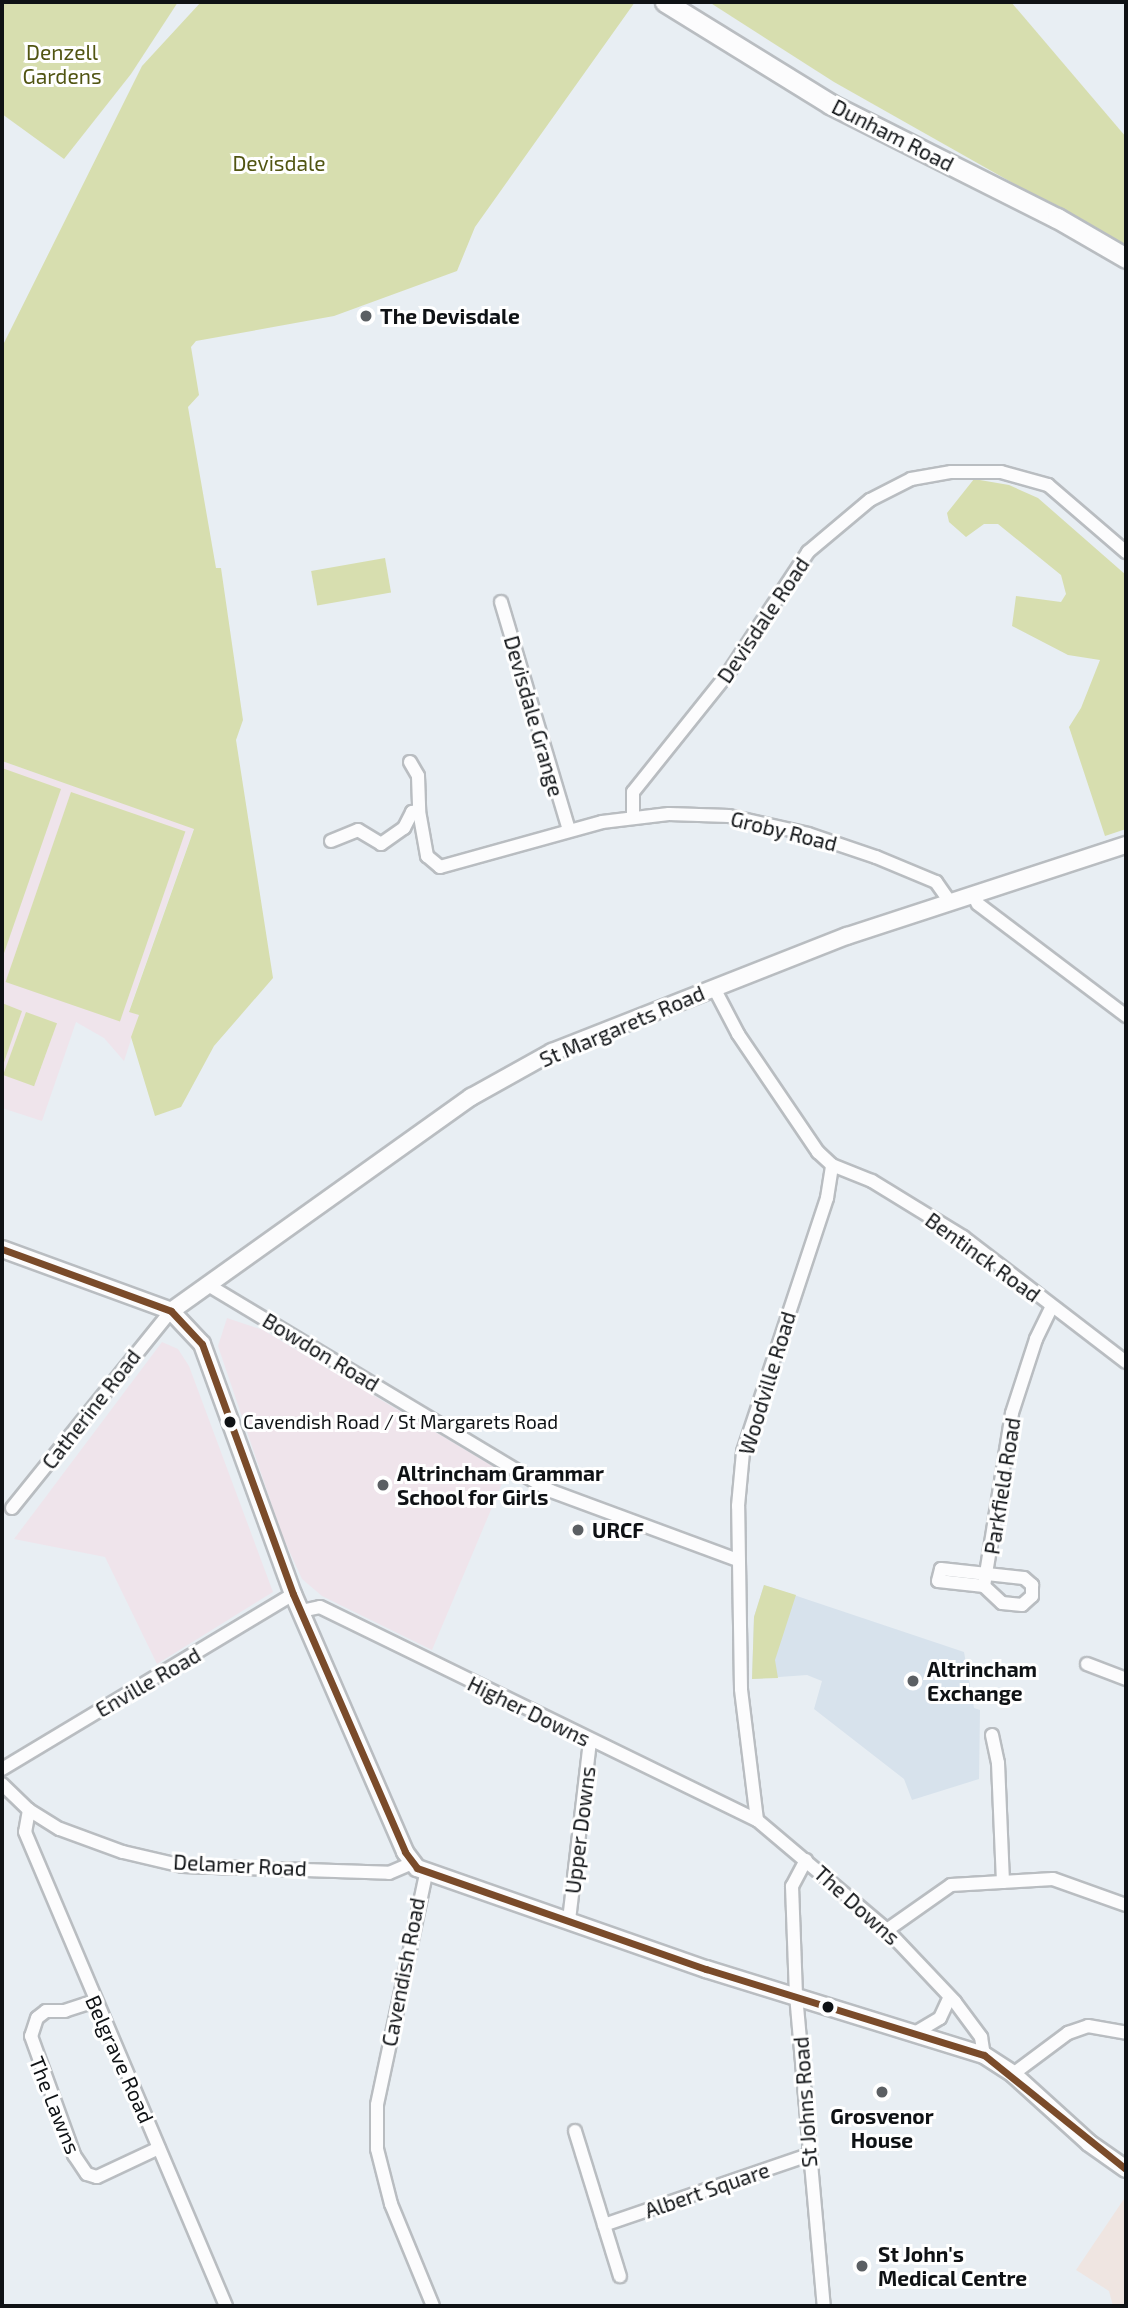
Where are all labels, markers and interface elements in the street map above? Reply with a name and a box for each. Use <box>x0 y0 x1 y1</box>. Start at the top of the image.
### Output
park label: Denzell Gardens <box>22 39 102 89</box>
street label: Dunham Road <box>828 94 958 176</box>
park label: Devisdale <box>232 150 326 176</box>
place label: The Devisdale <box>380 303 520 329</box>
marker: The Devisdale <box>358 308 374 324</box>
street label: Devisdale Road <box>712 552 814 688</box>
street label: Devisdale Grange <box>499 633 569 799</box>
street label: Groby Road <box>728 806 840 856</box>
street label: St Margarets Road <box>536 980 708 1072</box>
street label: Bentinck Road <box>921 1207 1045 1307</box>
street label: Bowdon Road <box>258 1307 384 1397</box>
street label: Woodville Road <box>733 1308 801 1458</box>
street label: Catherine Road <box>36 1344 146 1474</box>
place label: Cavendish Road / St Margarets Road <box>243 1411 558 1433</box>
marker: Cavendish Road / St Margarets Road <box>223 1415 237 1429</box>
street label: Parkfield Road <box>979 1416 1025 1556</box>
place label: Altrincham Grammar School for Girls <box>397 1460 604 1510</box>
marker: Altrincham Grammar School for Girls <box>375 1477 391 1493</box>
place label: URCF <box>592 1517 644 1543</box>
marker: URCF <box>570 1522 586 1538</box>
street label: Enville Road <box>91 1642 205 1722</box>
place label: Altrincham Exchange <box>927 1656 1037 1706</box>
street label: Higher Downs <box>463 1670 595 1752</box>
marker: Altrincham Exchange <box>905 1673 921 1689</box>
street label: Upper Downs <box>560 1765 600 1895</box>
street label: Delamer Road <box>172 1849 308 1881</box>
street label: The Downs <box>809 1860 905 1950</box>
street label: Cavendish Road <box>376 1895 430 2049</box>
street label: Belgrave Road <box>81 1991 159 2127</box>
unlabelled marker <box>821 2000 835 2014</box>
street label: St Johns Road <box>788 2036 822 2168</box>
street label: The Lawns <box>24 2053 86 2157</box>
marker: Grosvenor House <box>874 2084 890 2100</box>
place label: Grosvenor House <box>830 2103 934 2153</box>
street label: Albert Square <box>641 2157 773 2223</box>
place label: St John's Medical Centre <box>878 2241 1028 2291</box>
marker: St John's Medical Centre <box>852 2256 872 2276</box>

